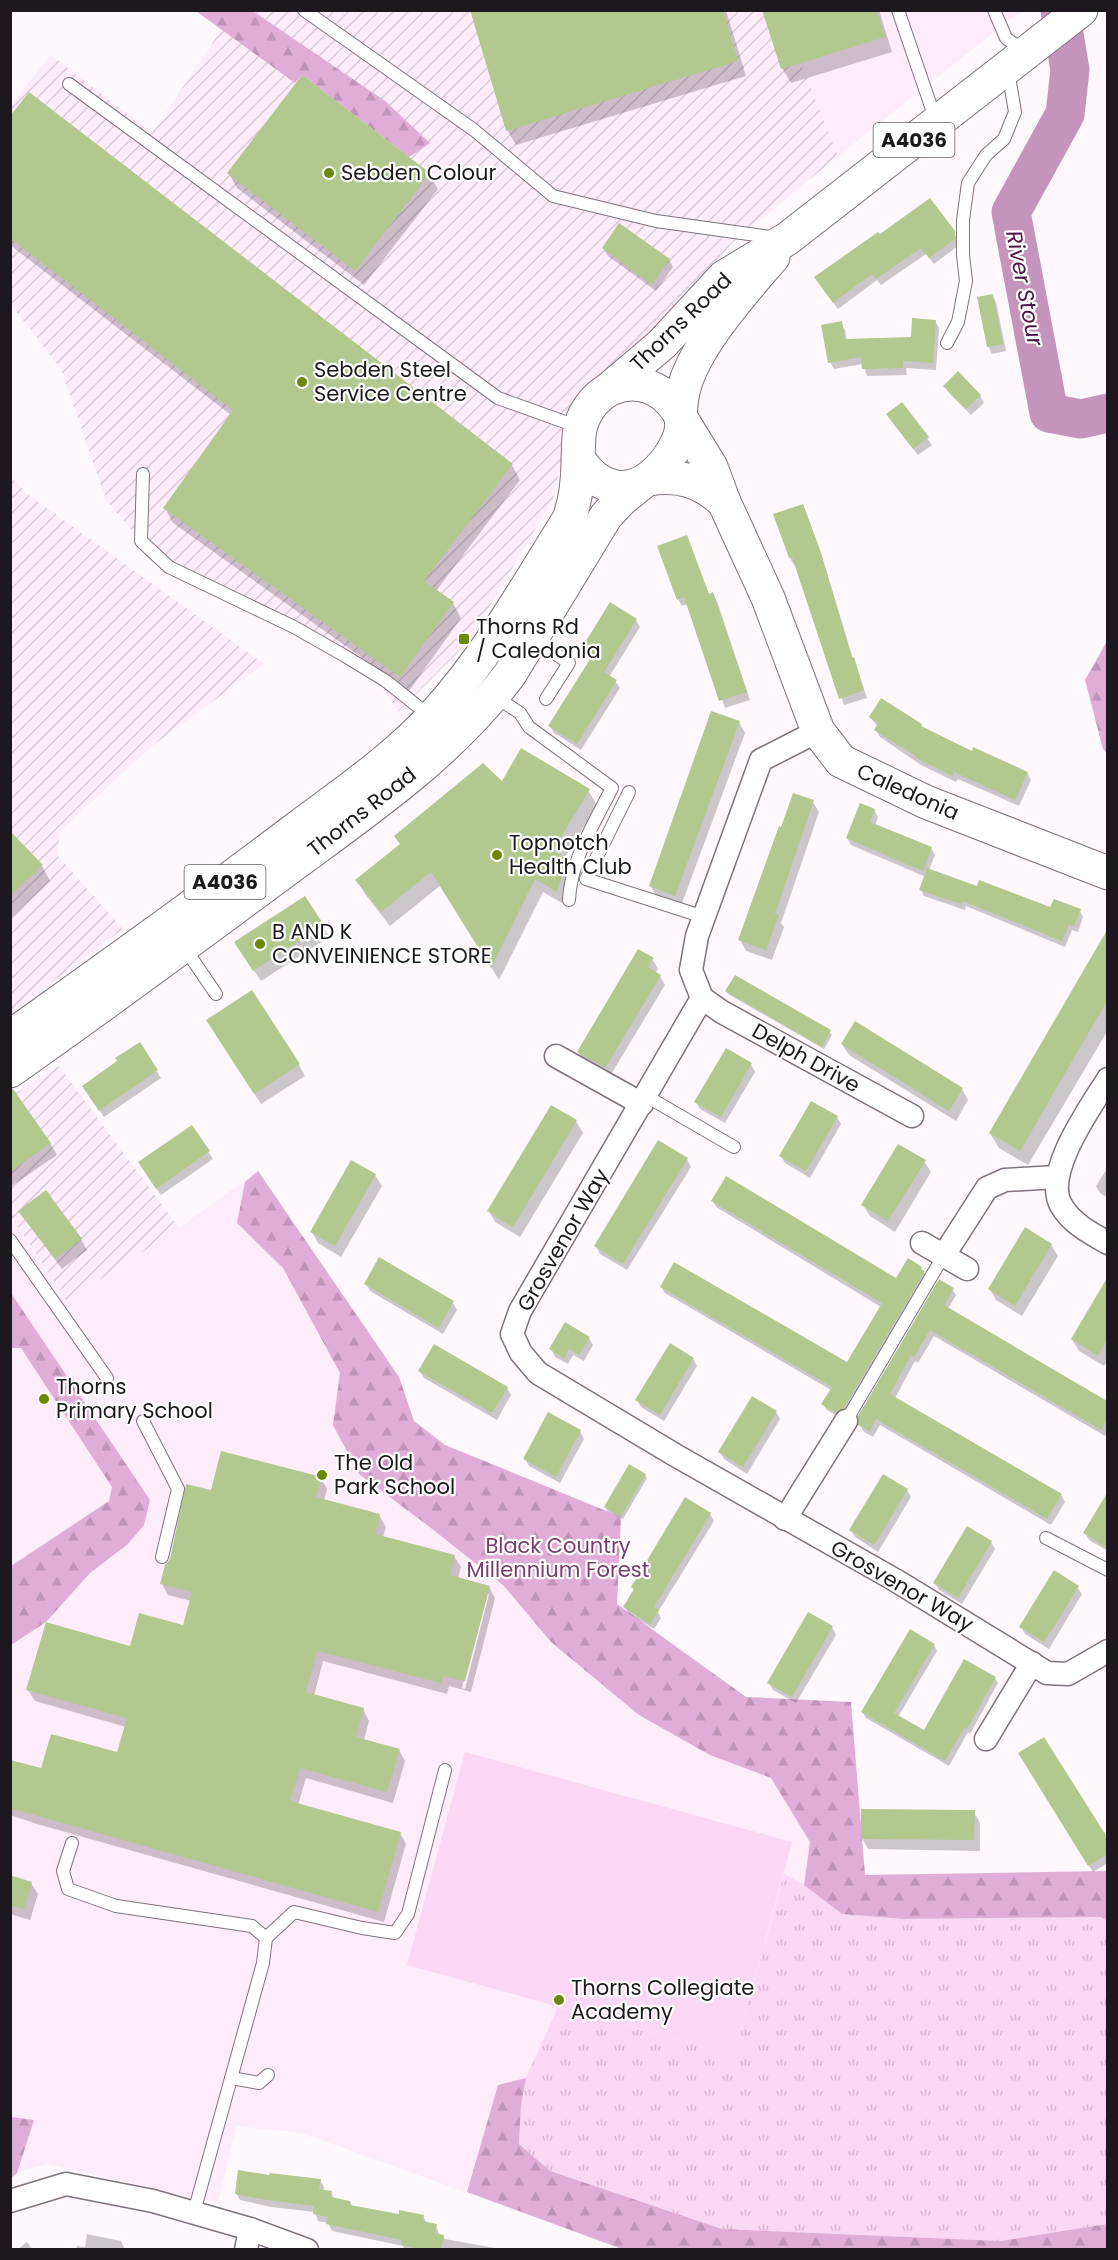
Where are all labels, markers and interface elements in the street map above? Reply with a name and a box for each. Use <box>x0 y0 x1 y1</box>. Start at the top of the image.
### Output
road number: A4036 <box>874 123 954 157</box>
place label: Sebden Colour <box>341 158 497 187</box>
marker: Sebden Colour <box>322 166 336 180</box>
water label: River Stour <box>998 228 1051 349</box>
street label: Thorns Road <box>624 266 738 377</box>
place label: Sebden Steel Service Centre <box>314 355 467 408</box>
marker: Sebden Steel Service Centre <box>295 375 309 389</box>
place label: Thorns Rd / Caledonia <box>476 612 601 665</box>
marker: Thorns Rd / Caledonia <box>457 632 471 646</box>
street label: Caledonia <box>852 756 964 827</box>
street label: Thorns Road <box>301 760 422 863</box>
place label: Topnotch Health Club <box>509 828 632 881</box>
marker: Topnotch Health Club <box>490 848 504 862</box>
road number: A4036 <box>184 865 266 899</box>
place label: B AND K CONVEINIENCE STORE <box>272 917 491 970</box>
marker: B AND K CONVEINIENCE STORE <box>253 937 267 951</box>
street label: Delph Drive <box>747 1016 865 1099</box>
street label: Grosvenor Way <box>510 1163 615 1316</box>
place label: Thorns Primary School <box>56 1372 213 1425</box>
marker: Thorns Primary School <box>37 1392 51 1406</box>
place label: The Old Park School <box>334 1448 455 1501</box>
marker: The Old Park School <box>315 1468 329 1482</box>
park label: Black Country Millennium Forest <box>467 1531 649 1584</box>
street label: Grosvenor Way <box>826 1533 979 1638</box>
place label: Thorns Collegiate Academy <box>571 1973 754 2026</box>
marker: Thorns Collegiate Academy <box>552 1993 566 2007</box>

